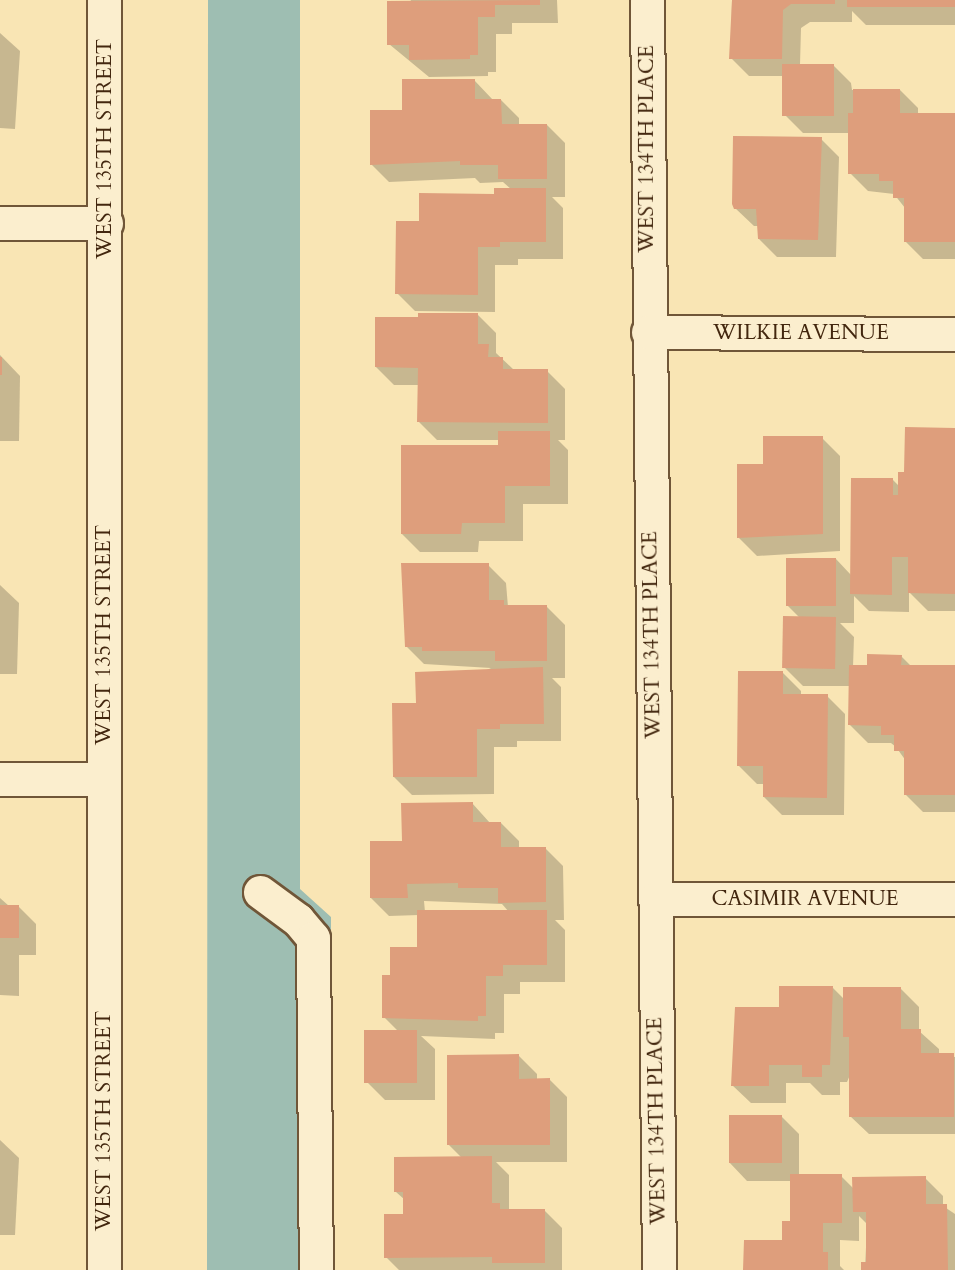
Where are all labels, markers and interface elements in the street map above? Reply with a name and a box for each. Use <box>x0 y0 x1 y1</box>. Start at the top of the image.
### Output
street label: WEST 135TH STREET <box>92 39 118 259</box>
street label: WEST 134TH PLACE <box>634 45 660 253</box>
street label: WILKIE AVENUE <box>713 320 889 346</box>
street label: WEST 135TH STREET <box>91 525 117 745</box>
street label: WEST 134TH PLACE <box>638 531 666 739</box>
street label: CASIMIR AVENUE <box>711 886 899 912</box>
street label: WEST 135TH STREET <box>91 1011 117 1231</box>
street label: WEST 134TH PLACE <box>643 1017 671 1225</box>

